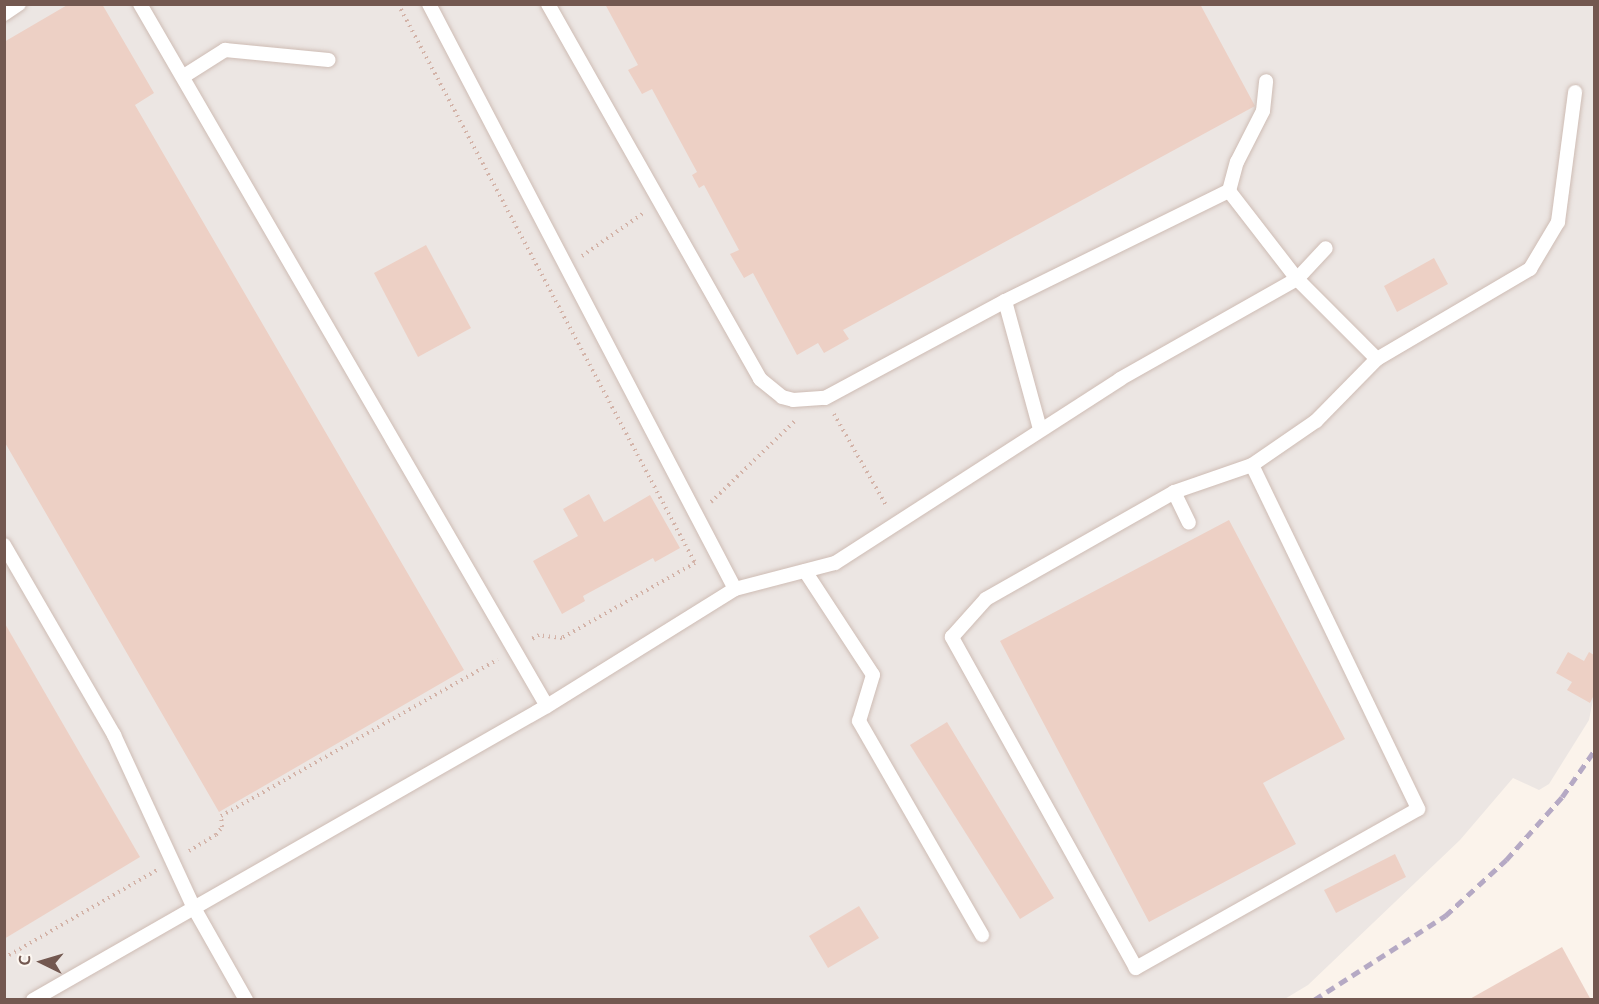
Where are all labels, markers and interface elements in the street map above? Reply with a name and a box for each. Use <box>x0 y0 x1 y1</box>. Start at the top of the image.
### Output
north arrow <box>12 932 72 992</box>
text: С <box>15 955 33 966</box>

